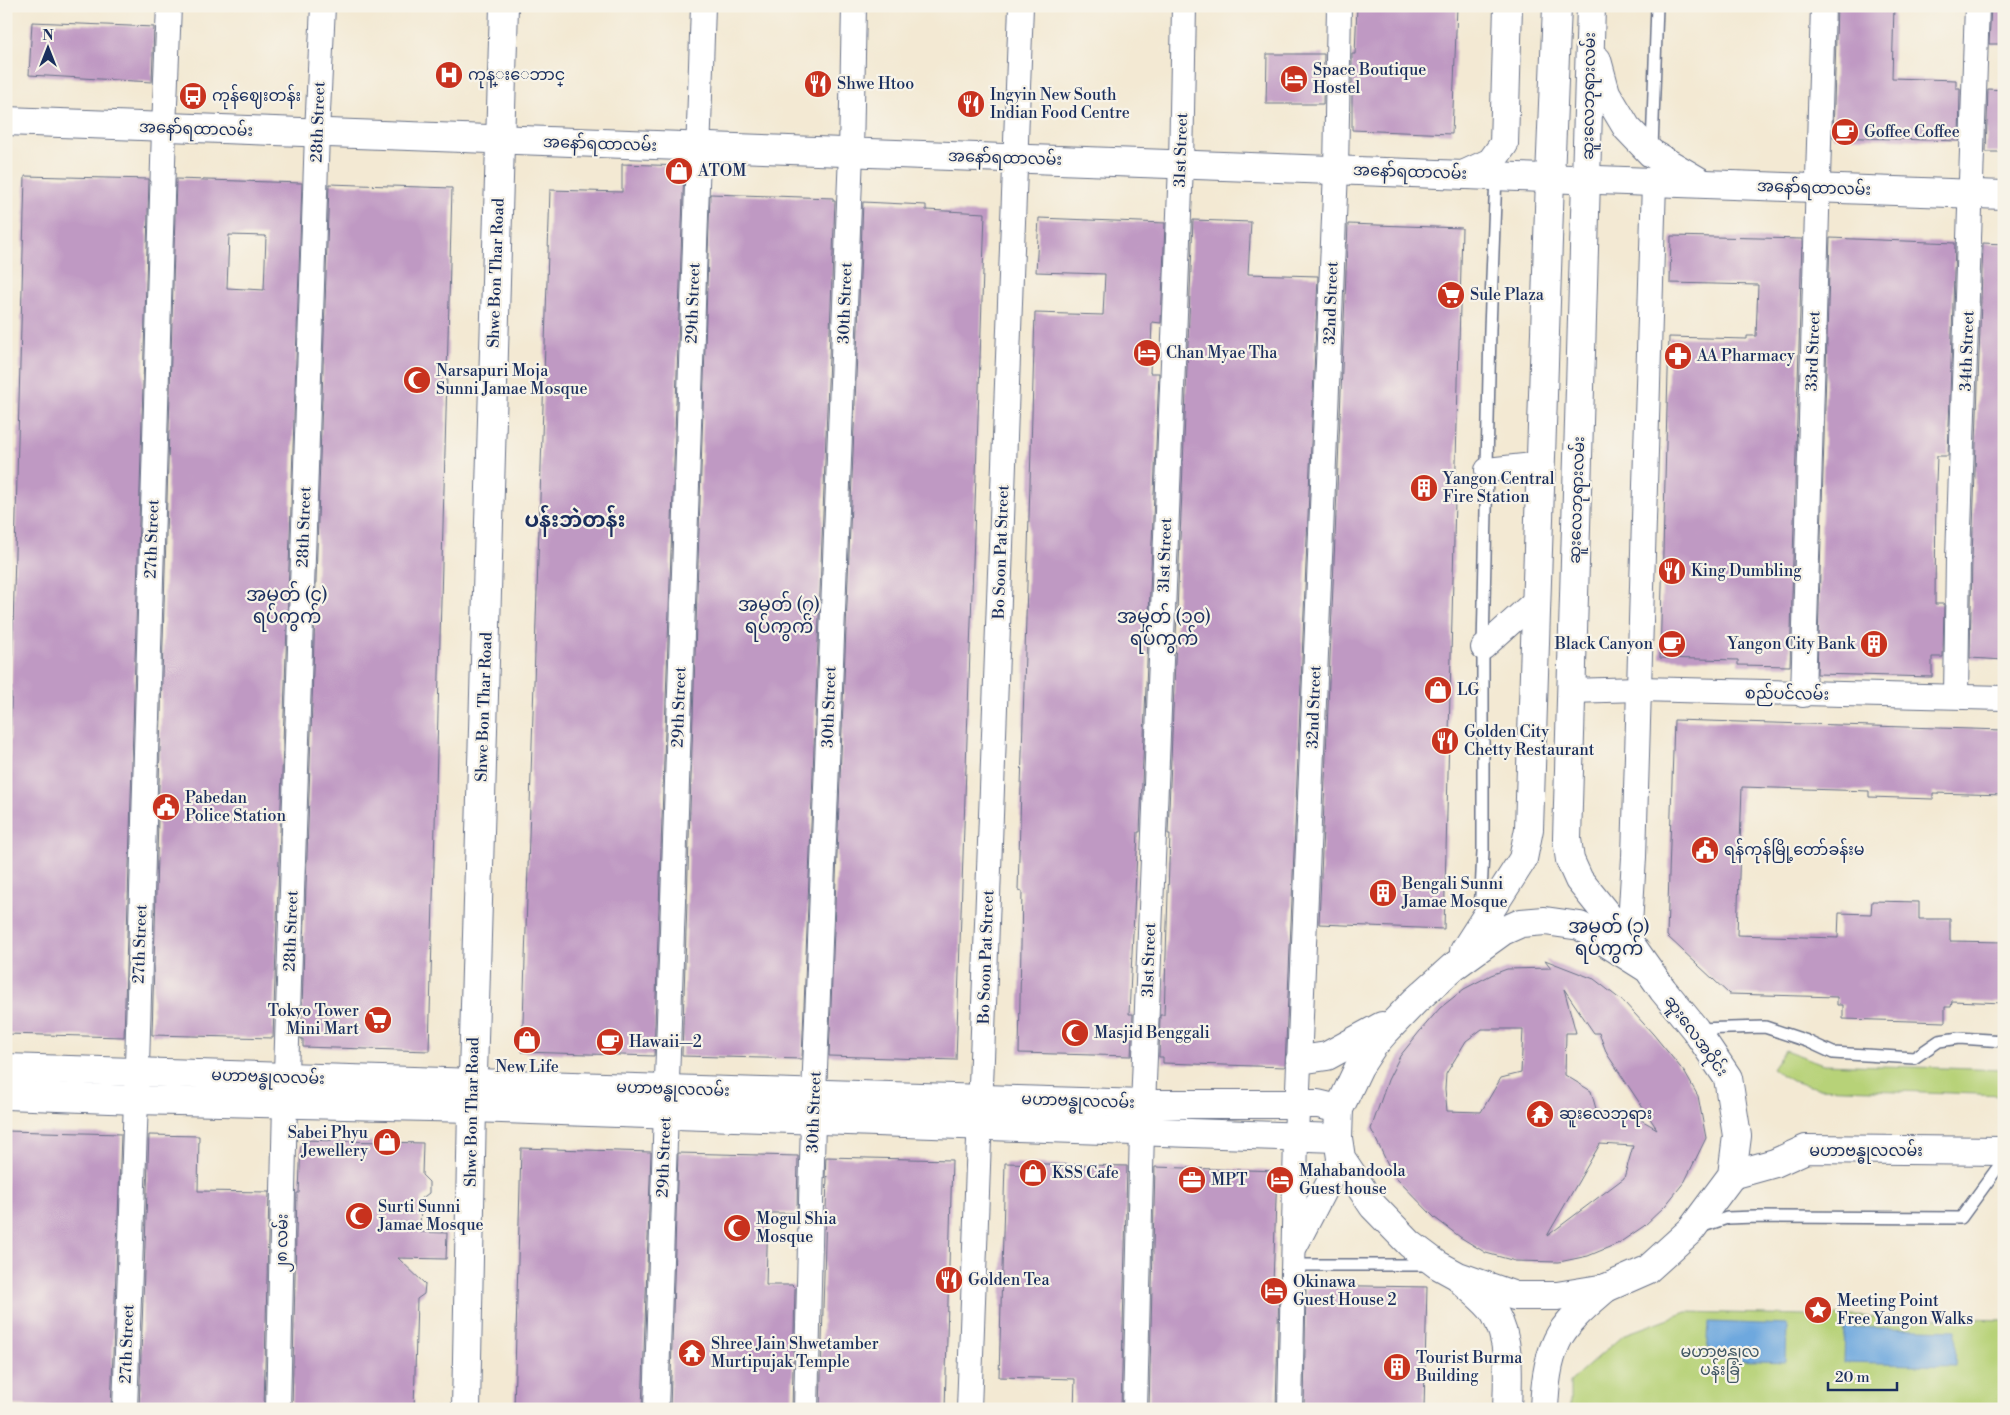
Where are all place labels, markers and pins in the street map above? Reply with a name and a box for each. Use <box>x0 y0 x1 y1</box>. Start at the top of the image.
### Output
hospital icon: ကုန္းေဘာင္ <box>434 60 464 90</box>
place label: Space Boutique Hostel <box>1313 60 1426 98</box>
hotel icon: Space Boutique Hostel <box>1279 64 1309 94</box>
place label: ကုန္းေဘာင္ <box>468 65 565 89</box>
restaurant icon: Shwe Htoo <box>803 69 833 99</box>
place label: Shwe Htoo <box>837 74 914 94</box>
bus stop icon: ကုန်ဈေးတန်း <box>178 81 208 111</box>
place label: ကုန်ဈေးတန်း <box>212 84 301 110</box>
place label: Ingyin New South Indian Food Centre <box>990 85 1130 123</box>
restaurant icon: Ingyin New South Indian Food Centre <box>956 89 986 119</box>
cafe icon: Goffee Coffee <box>1830 117 1860 147</box>
place label: Goffee Coffee <box>1864 122 1960 142</box>
shop icon: ATOM <box>664 156 694 186</box>
place label: ATOM <box>697 161 746 181</box>
supermarket icon: Sule Plaza <box>1436 280 1466 310</box>
place label: Sule Plaza <box>1470 285 1545 305</box>
hotel icon: Chan Myae Tha <box>1132 338 1162 368</box>
pharmacy icon: AA Pharmacy <box>1663 341 1693 371</box>
place label: Chan Myae Tha <box>1166 343 1278 363</box>
place label: AA Pharmacy <box>1696 346 1795 366</box>
place label: Narsapuri Moja Sunni Jamae Mosque <box>436 361 588 399</box>
mosque icon: Narsapuri Moja Sunni Jamae Mosque <box>402 365 432 395</box>
place label: Yangon Central Fire Station <box>1442 469 1555 507</box>
building icon: Yangon Central Fire Station <box>1409 473 1439 503</box>
restaurant icon: King Dumbling <box>1657 556 1687 586</box>
place label: King Dumbling <box>1691 561 1802 581</box>
cafe icon: Black Canyon <box>1657 629 1687 659</box>
building icon: Yangon City Bank <box>1859 629 1889 659</box>
place label: Black Canyon <box>1554 634 1653 654</box>
place label: Yangon City Bank <box>1727 634 1857 654</box>
shop icon: LG <box>1423 675 1453 705</box>
place label: LG <box>1457 680 1480 700</box>
place label: Golden City Chetty Restaurant <box>1464 722 1595 760</box>
restaurant icon: Golden City Chetty Restaurant <box>1430 726 1460 756</box>
place label: Pabedan Police Station <box>185 788 286 826</box>
public building icon: Pabedan Police Station <box>151 792 181 822</box>
public building icon: ရန်ကုန်မြို့တော်ခန်းမ <box>1690 835 1720 865</box>
place label: ရန်ကုန်မြို့တော်ခန်းမ <box>1724 838 1865 864</box>
place label: Bengali Sunni Jamae Mosque <box>1401 874 1508 912</box>
building icon: Bengali Sunni Jamae Mosque <box>1368 878 1398 908</box>
place label: Tokyo Tower Mini Mart <box>268 1001 359 1039</box>
supermarket icon: Tokyo Tower Mini Mart <box>363 1005 393 1035</box>
mosque icon: Masjid Benggali <box>1060 1018 1090 1048</box>
place label: Masjid Benggali <box>1094 1023 1210 1043</box>
shop icon: New Life <box>512 1025 542 1055</box>
cafe icon: Hawaii—2 <box>595 1027 625 1057</box>
place label: Hawaii—2 <box>629 1032 702 1052</box>
place label: New Life <box>495 1057 559 1077</box>
temple icon: ဆူးလေဘုရား <box>1525 1099 1555 1129</box>
place label: ဆူးလေဘုရား <box>1559 1104 1652 1128</box>
place label: Sabei Phyu Jewellery <box>288 1123 368 1161</box>
shop icon: Sabei Phyu Jewellery <box>372 1127 402 1157</box>
shop icon: KSS Cafe <box>1018 1158 1048 1188</box>
place label: Mahabandoola Guest house <box>1299 1161 1406 1199</box>
place label: KSS Cafe <box>1052 1163 1119 1183</box>
office icon: MPT <box>1177 1165 1207 1195</box>
hotel icon: Mahabandoola Guest house <box>1265 1165 1295 1195</box>
place label: MPT <box>1211 1170 1248 1190</box>
place label: Surti Sunni Jamae Mosque <box>377 1197 484 1235</box>
mosque icon: Surti Sunni Jamae Mosque <box>344 1201 374 1231</box>
place label: Mogul Shia Mosque <box>756 1209 838 1247</box>
mosque icon: Mogul Shia Mosque <box>722 1213 752 1243</box>
restaurant icon: Golden Tea <box>934 1265 964 1295</box>
place label: Golden Tea <box>968 1270 1050 1290</box>
place label: Okinawa Guest House 2 <box>1293 1272 1397 1310</box>
hotel icon: Okinawa Guest House 2 <box>1259 1276 1289 1306</box>
place label: Meeting Point Free Yangon Walks <box>1837 1291 1973 1329</box>
place icon: Meeting Point Free Yangon Walks <box>1803 1295 1833 1325</box>
place label: Shree Jain Shwetamber Murtipujak Temple <box>711 1334 879 1372</box>
temple icon: Shree Jain Shwetamber Murtipujak Temple <box>677 1338 707 1368</box>
place label: Tourist Burma Building <box>1415 1348 1523 1386</box>
building icon: Tourist Burma Building <box>1382 1352 1412 1382</box>

